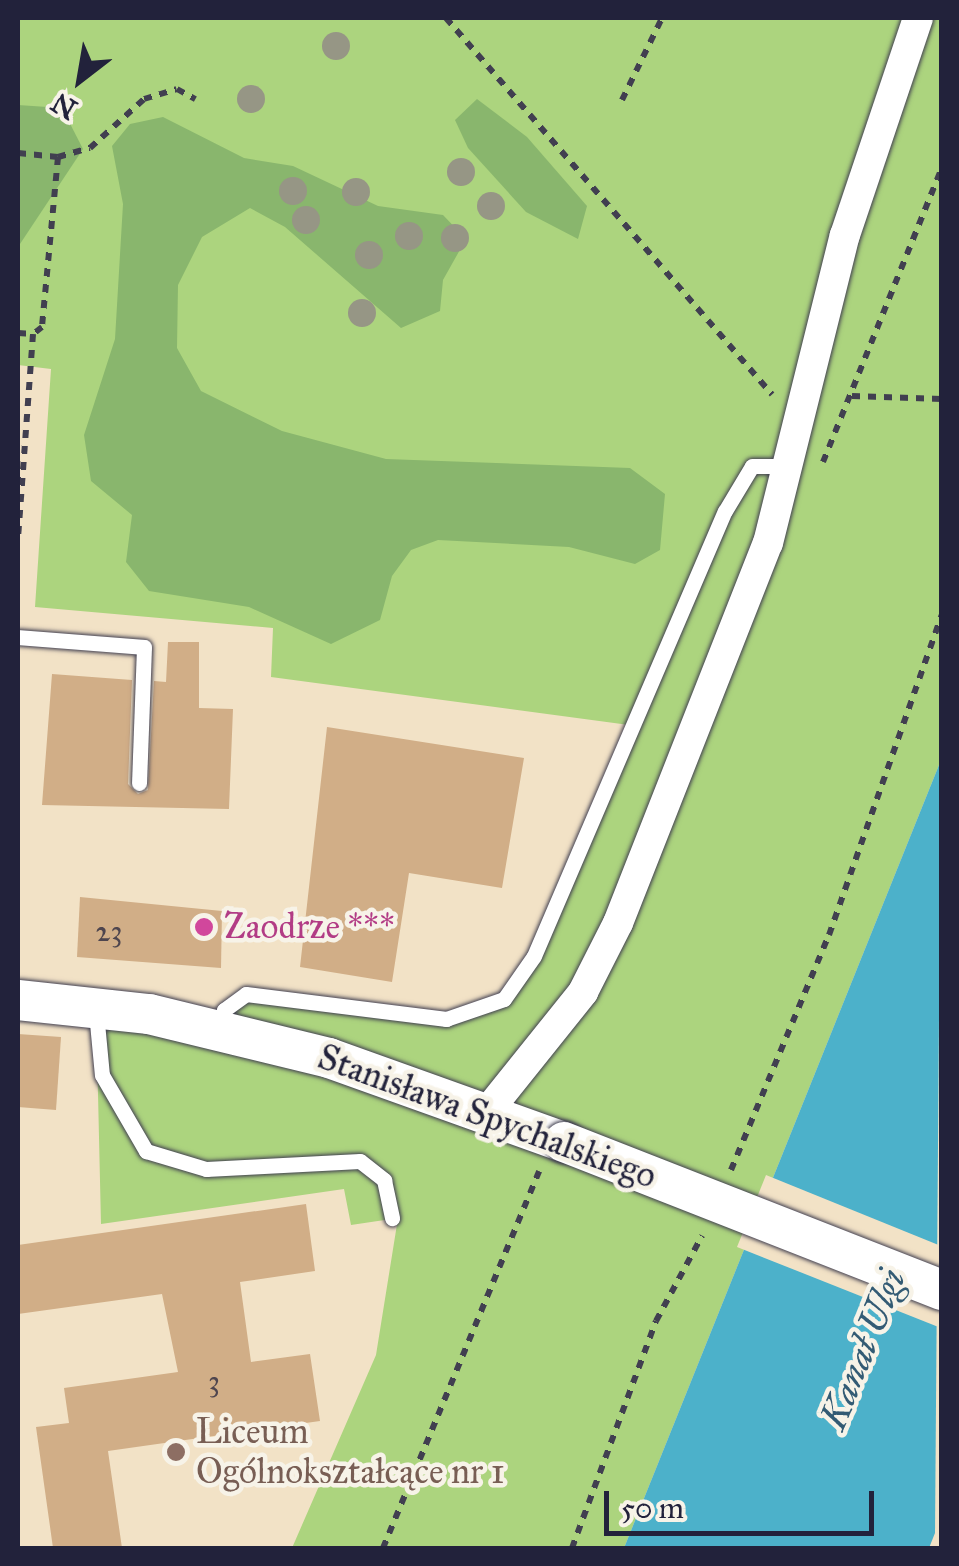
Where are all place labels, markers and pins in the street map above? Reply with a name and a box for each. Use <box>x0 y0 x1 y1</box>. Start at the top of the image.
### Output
place label: Zaodrze *** <box>224 906 395 948</box>
marker: Zaodrze *** <box>193 916 215 938</box>
place label: Liceum Ogólnokształcące nr 1 <box>196 1411 504 1493</box>
marker: Liceum Ogólnokształcące nr 1 <box>165 1441 187 1463</box>

